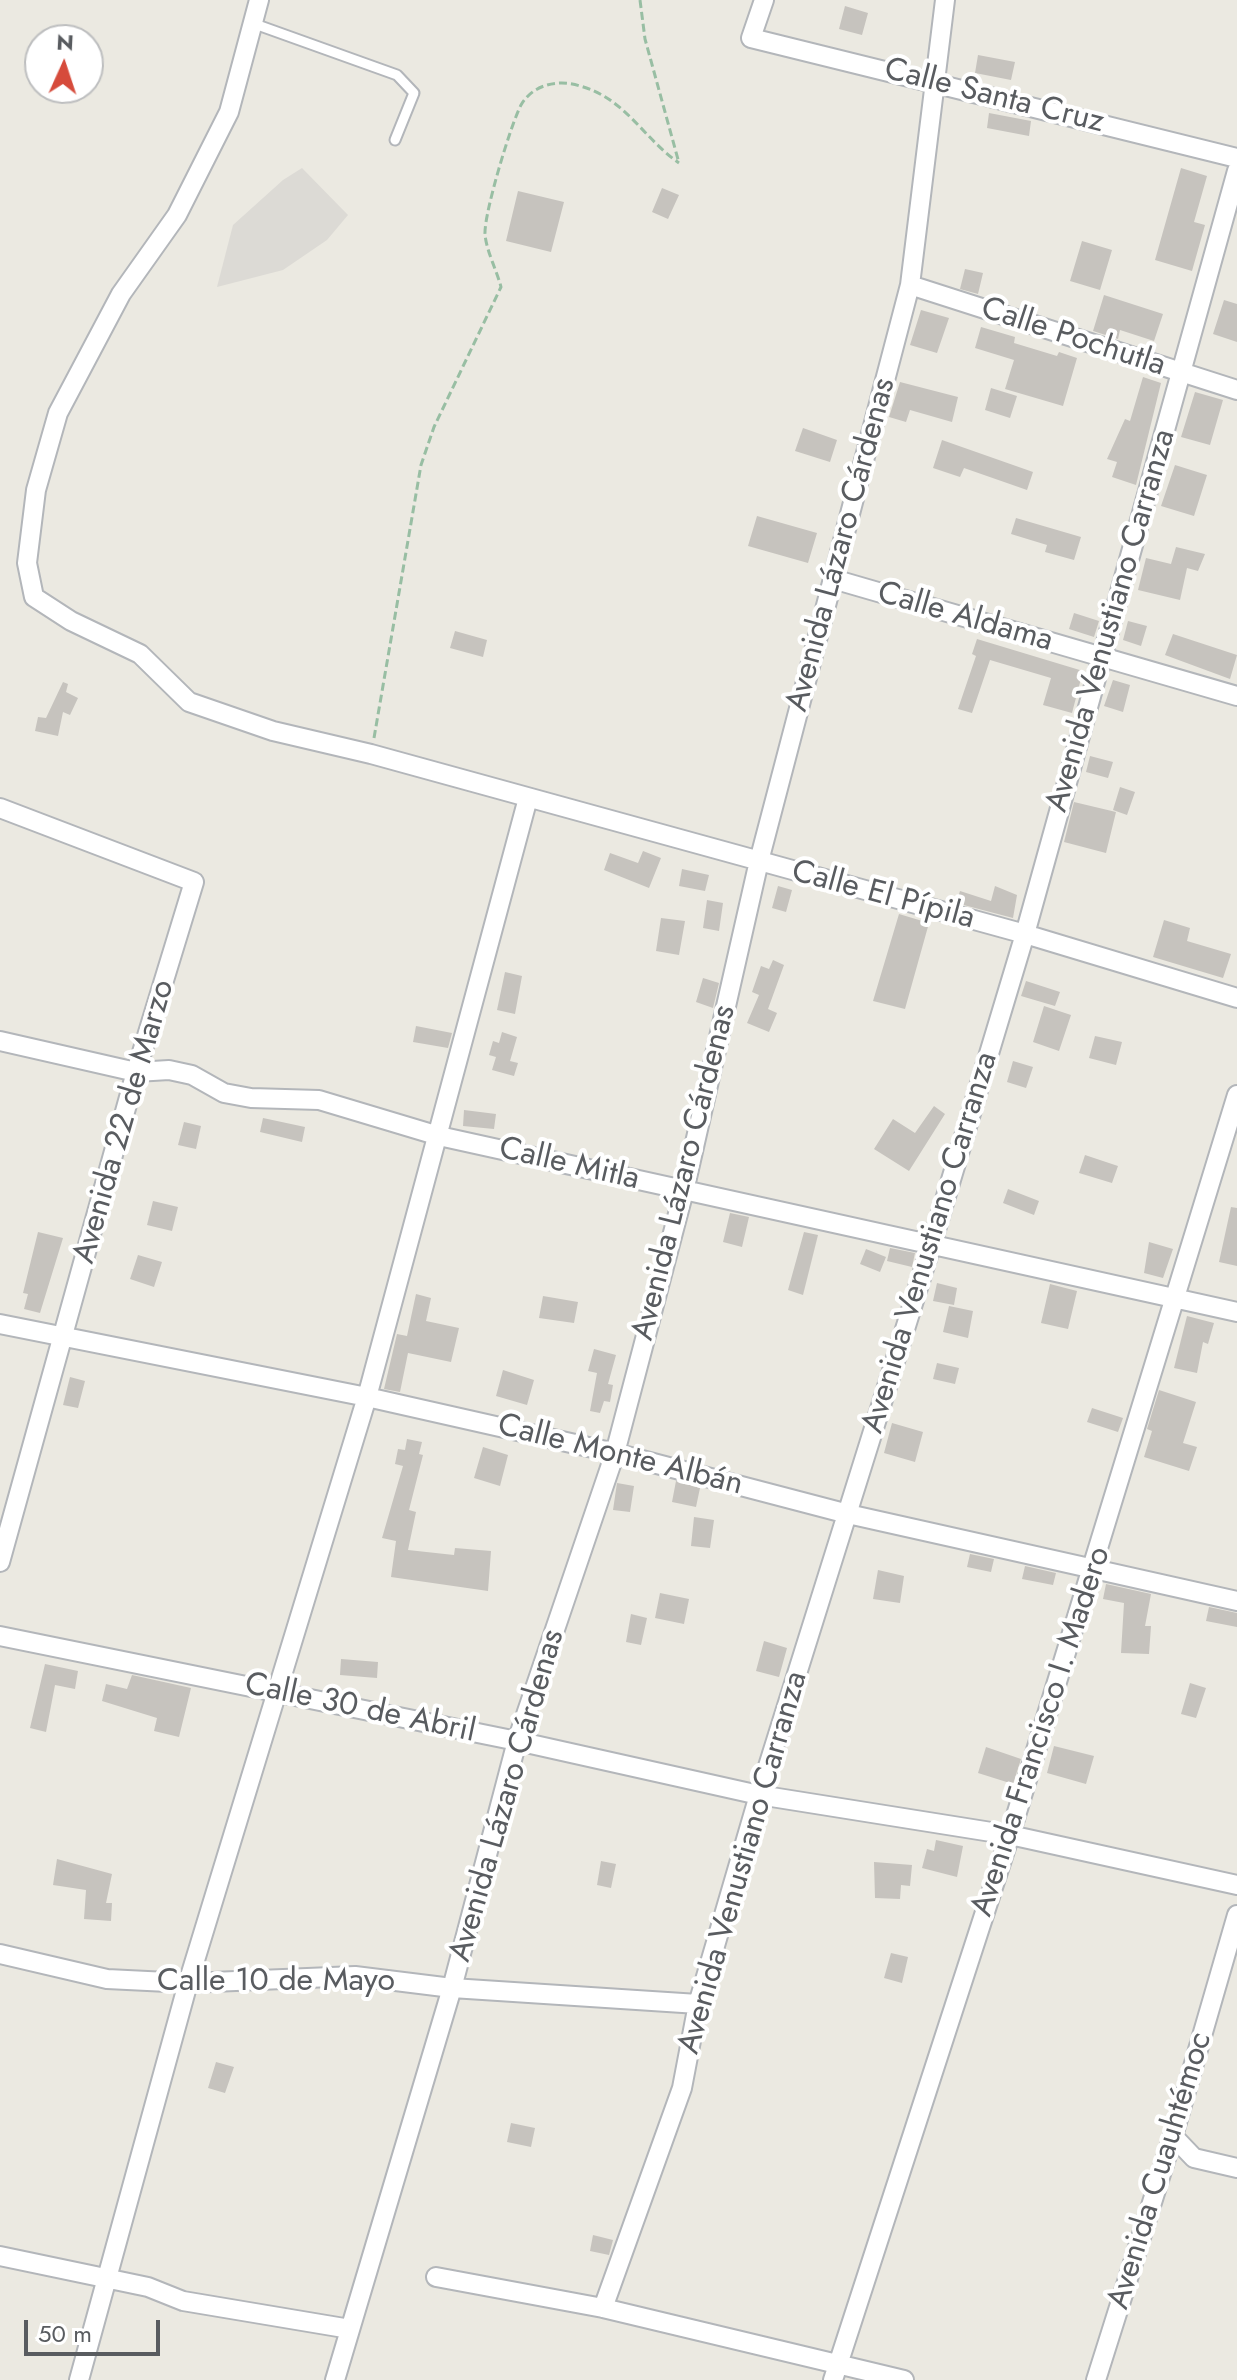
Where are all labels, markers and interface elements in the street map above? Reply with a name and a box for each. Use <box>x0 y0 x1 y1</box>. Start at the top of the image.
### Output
north arrow <box>24 24 104 104</box>
text: N <box>56 26 75 58</box>
street label: Calle Santa Cruz <box>880 51 1108 143</box>
street label: Calle Pochutla <box>976 290 1170 386</box>
street label: Avenida Lázaro Cárdenas <box>779 374 905 716</box>
street label: Avenida Venustiano Carranza <box>1039 425 1185 817</box>
street label: Calle Aldama <box>873 575 1057 661</box>
street label: Calle El Pípila <box>787 853 979 939</box>
street label: Avenida 22 de Marzo <box>66 976 184 1268</box>
street label: Avenida Lázaro Cárdenas <box>625 1002 745 1344</box>
street label: Avenida Venustiano Carranza <box>855 1048 1007 1438</box>
street label: Calle Mitla <box>495 1130 643 1200</box>
street label: Calle Monte Albán <box>494 1407 746 1505</box>
street label: Avenida Francisco I. Madero <box>964 1542 1120 1922</box>
street label: Avenida Lázaro Cárdenas <box>442 1625 574 1967</box>
street label: Calle 30 de Abril <box>241 1666 479 1752</box>
street label: Avenida Venustiano Carranza <box>671 1667 817 2059</box>
street label: Calle 10 de Mayo <box>157 1963 395 2001</box>
street label: Avenida Cuauhtémoc <box>1101 2028 1221 2314</box>
scale bar <box>28 2304 164 2354</box>
text: 50 m <box>38 2316 92 2351</box>

